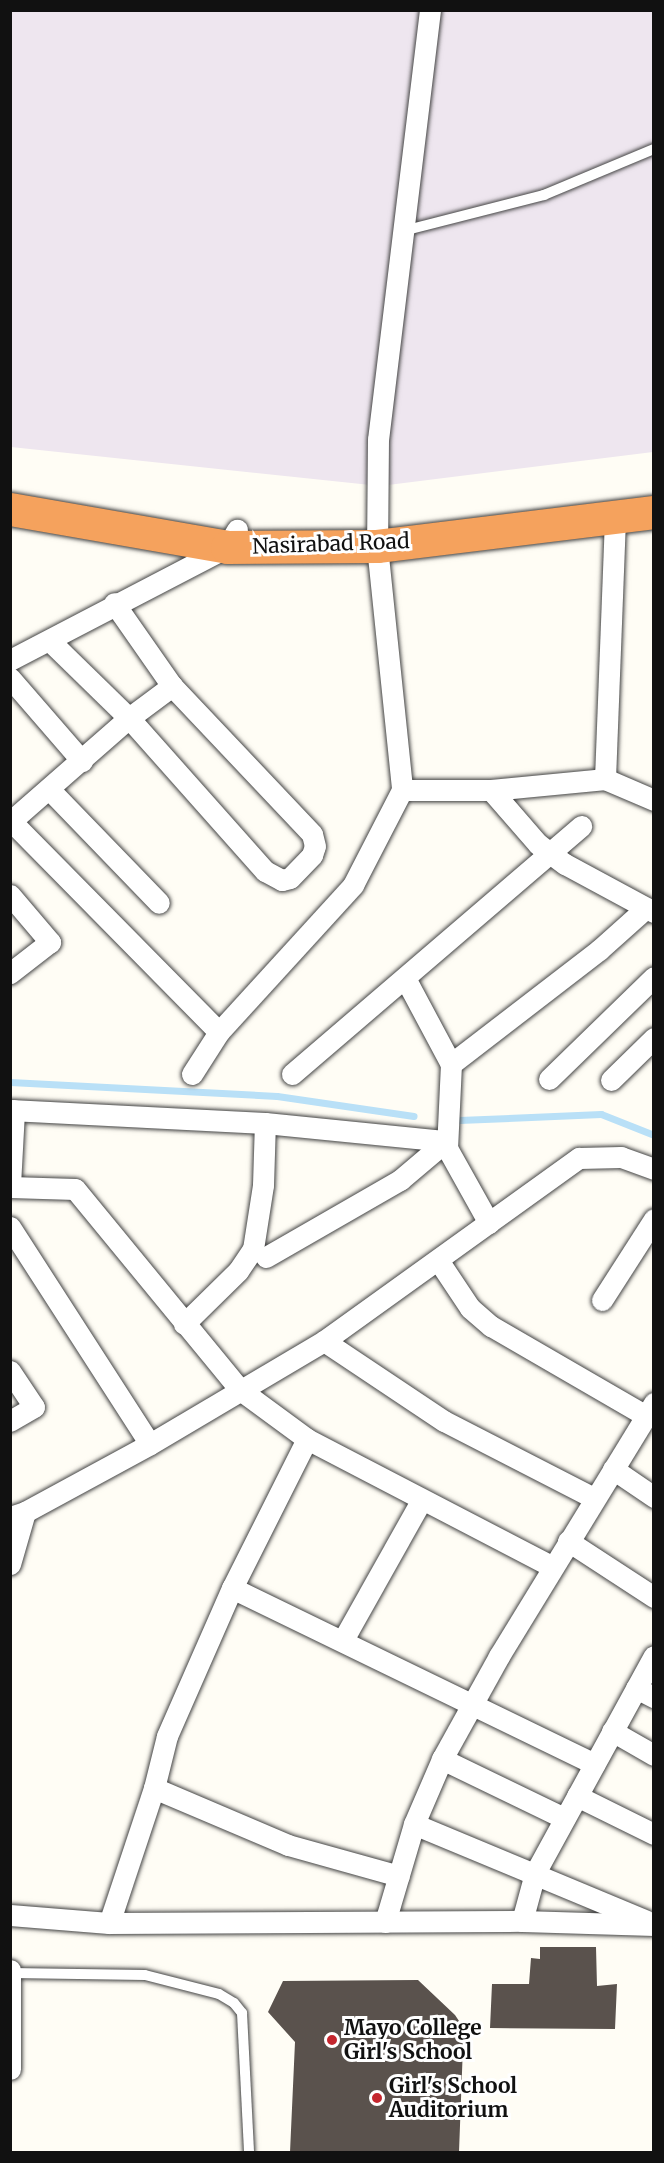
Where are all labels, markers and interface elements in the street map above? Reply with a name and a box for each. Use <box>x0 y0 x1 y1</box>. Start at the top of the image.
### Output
street label: Nasirabad Road <box>252 529 410 559</box>
place label: Mayo College Girl's School <box>344 2015 482 2065</box>
marker: Mayo College Girl's School <box>325 2033 339 2047</box>
place label: Girl's School Auditorium <box>389 2073 517 2123</box>
marker: Girl's School Auditorium <box>370 2091 384 2105</box>

